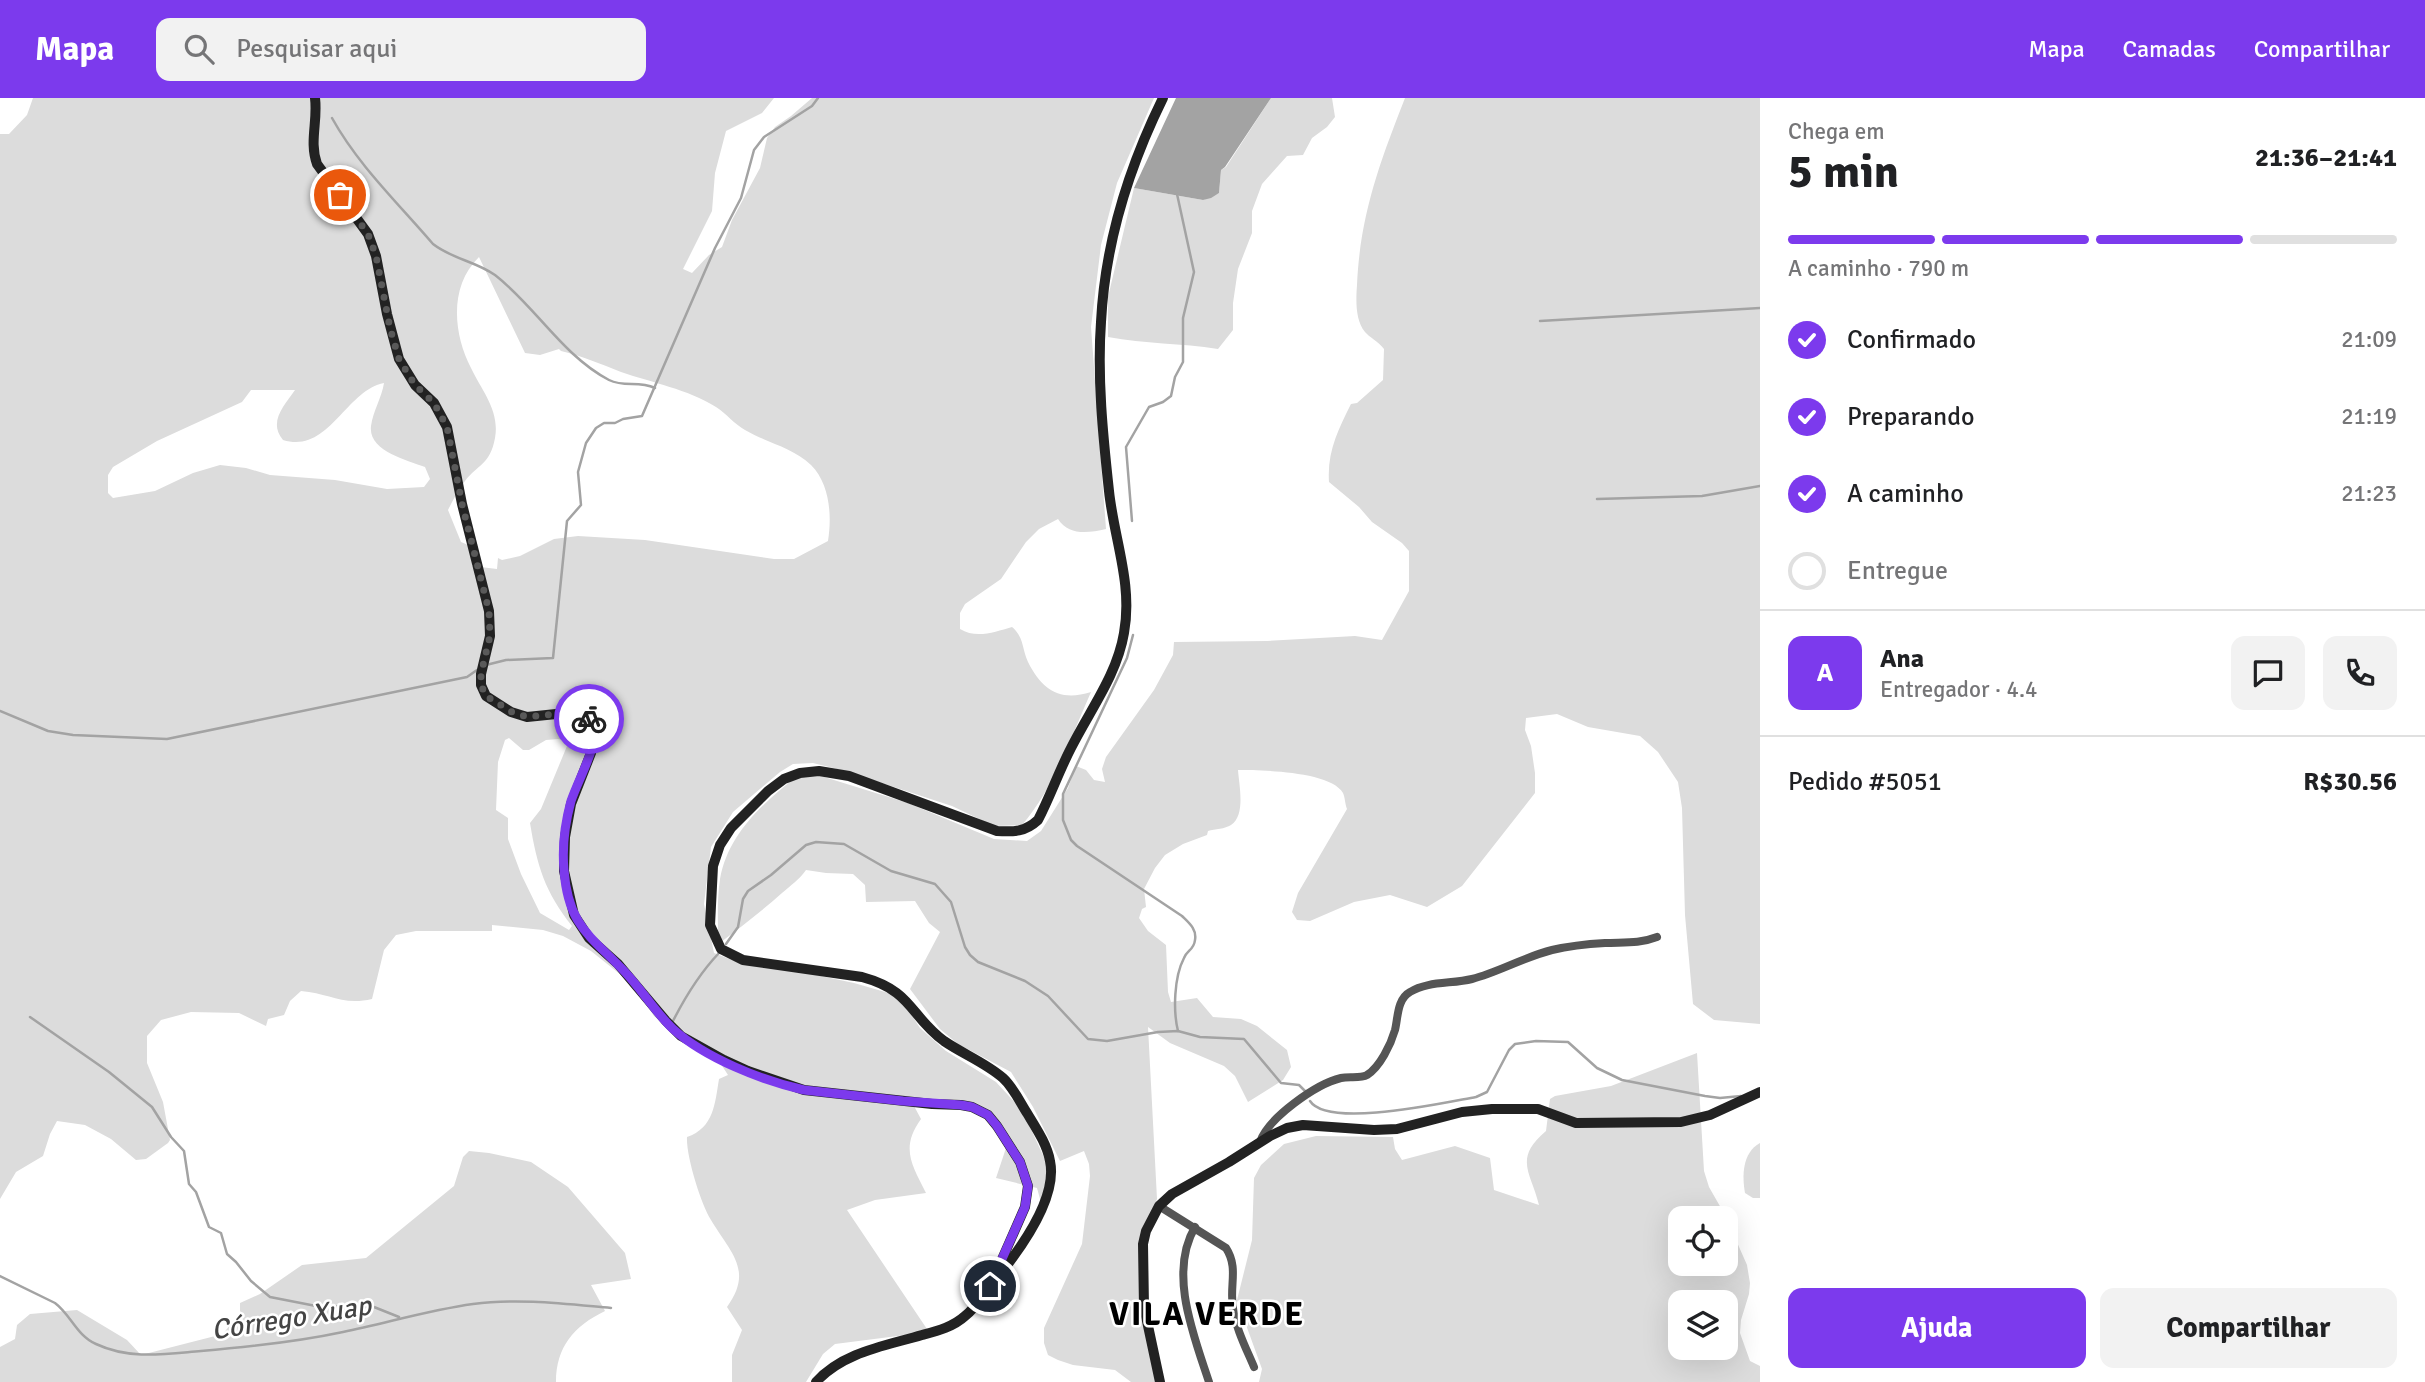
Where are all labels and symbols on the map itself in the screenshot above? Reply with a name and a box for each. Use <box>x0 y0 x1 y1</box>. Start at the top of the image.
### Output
pin <box>310 165 370 225</box>
courier <box>554 684 624 754</box>
pin <box>960 1256 1020 1316</box>
water label: Córrego Xuap <box>209 1288 374 1347</box>
district label: VILA VERDE <box>1109 1294 1305 1335</box>

